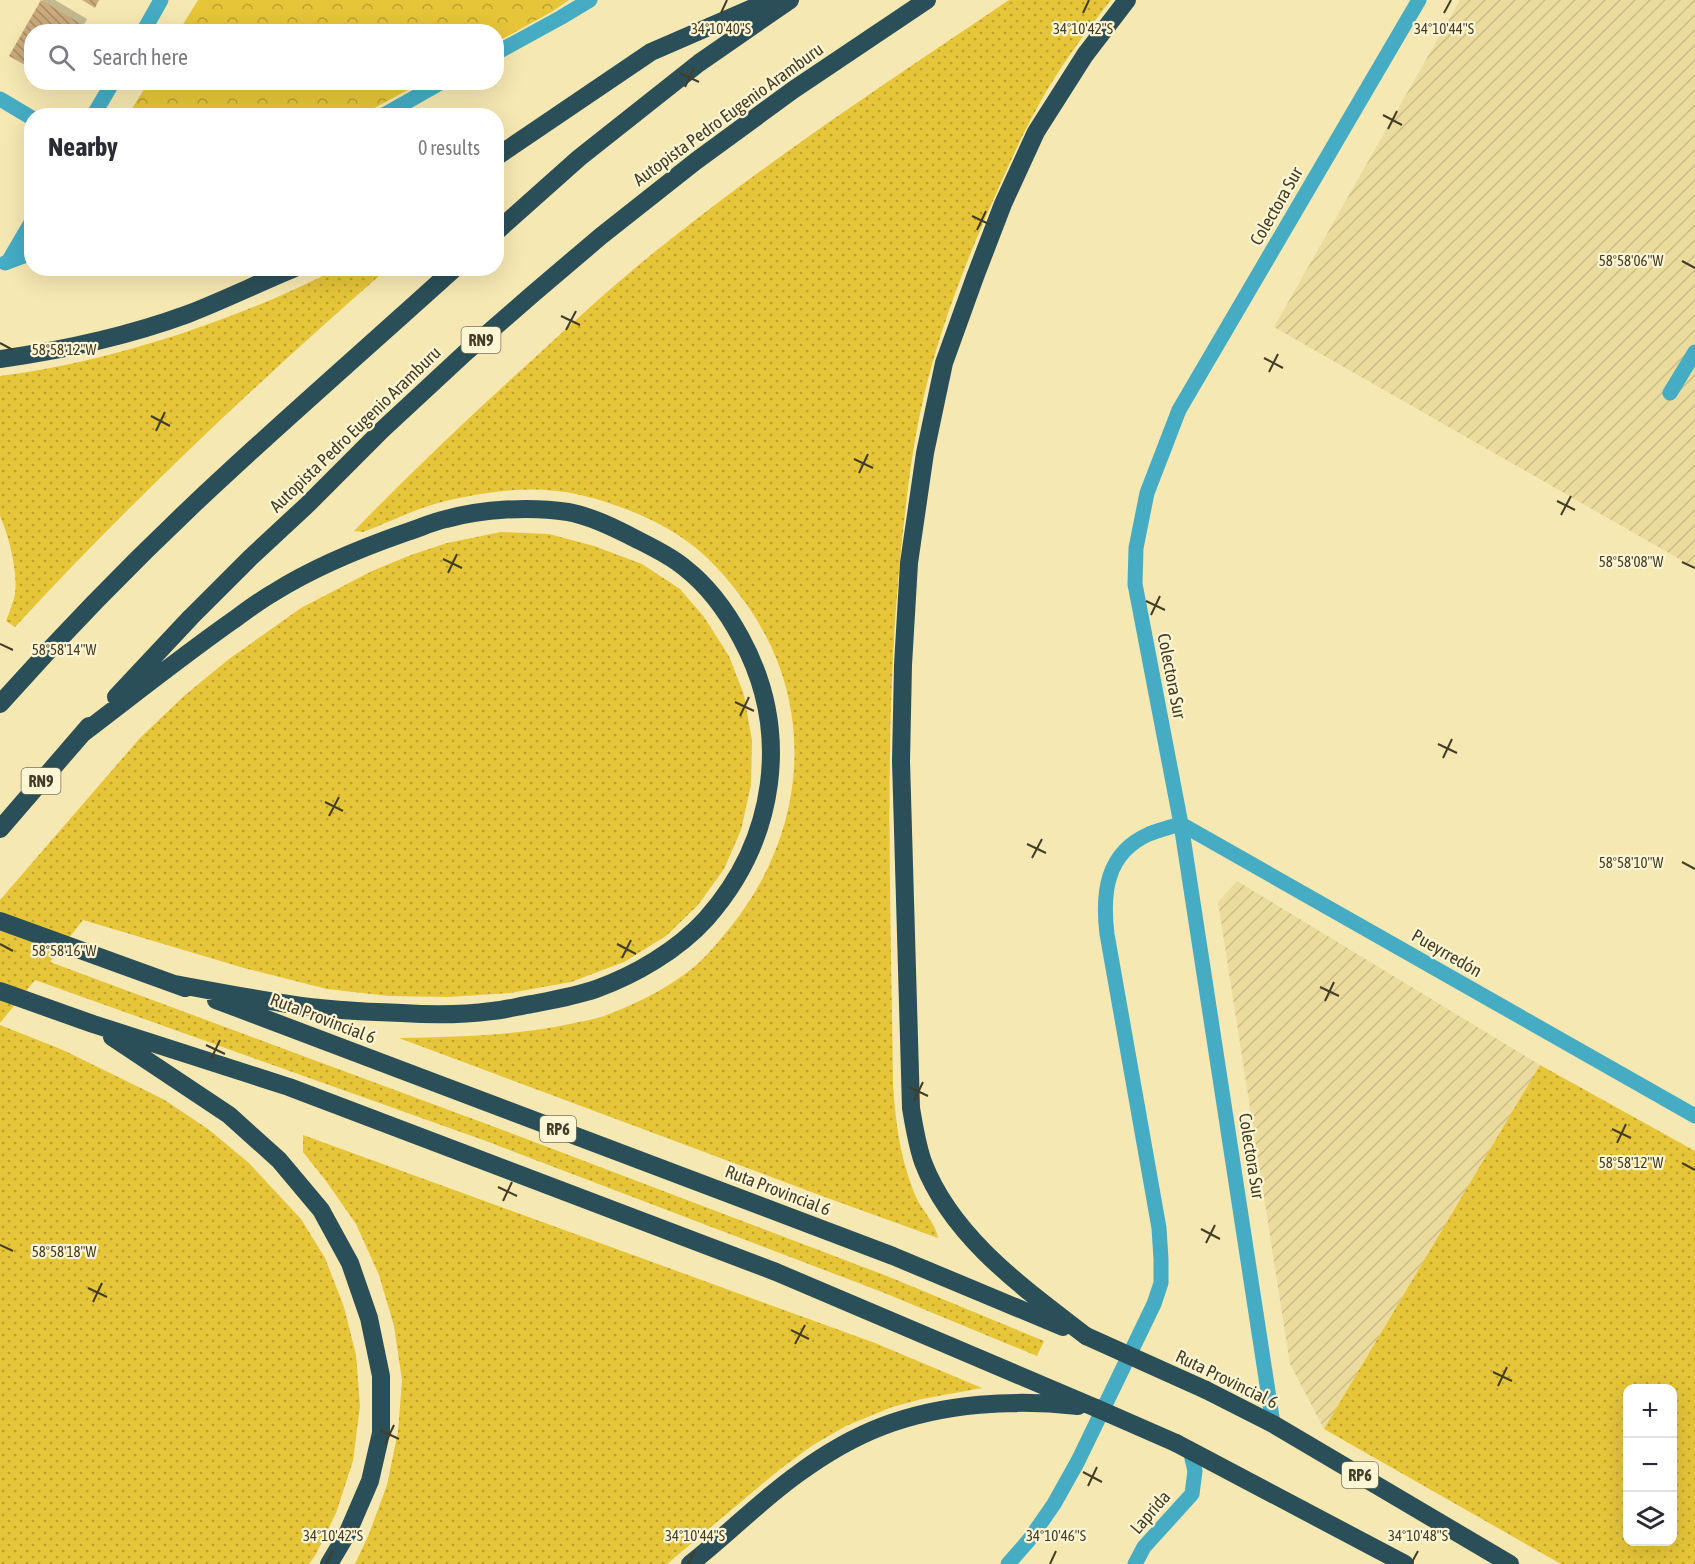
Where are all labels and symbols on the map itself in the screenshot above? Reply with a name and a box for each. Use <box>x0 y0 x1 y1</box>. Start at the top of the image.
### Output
text: 34°10'40"S <box>691 20 751 37</box>
text: 34°10'42"S <box>1053 20 1113 37</box>
text: 34°10'44"S <box>1414 20 1474 37</box>
street label: Autopista Pedro Eugenio Aramburu <box>629 38 827 190</box>
street label: Colectora Sur <box>1245 163 1307 249</box>
text: 58°58'06"W <box>1599 252 1663 269</box>
road number: RN9 <box>462 327 500 353</box>
text: 58°58'12"W <box>32 341 96 358</box>
street label: Autopista Pedro Eugenio Aramburu <box>265 342 445 516</box>
text: 58°58'08"W <box>1599 553 1663 570</box>
street label: Colectora Sur <box>1153 631 1191 721</box>
text: 58°58'14"W <box>32 641 96 658</box>
road number: RN9 <box>22 768 60 794</box>
text: 58°58'10"W <box>1599 854 1663 871</box>
street label: Pueyrredón <box>1408 925 1486 981</box>
text: 58°58'16"W <box>32 942 96 959</box>
street label: Ruta Provincial 6 <box>267 988 379 1048</box>
street label: Colectora Sur <box>1235 1112 1269 1201</box>
road number: RP6 <box>540 1116 576 1142</box>
text: 58°58'12"W <box>1599 1154 1663 1171</box>
street label: Ruta Provincial 6 <box>722 1160 834 1220</box>
text: 58°58'18"W <box>32 1243 96 1260</box>
street label: Ruta Provincial 6 <box>1172 1345 1282 1413</box>
road number: RP6 <box>1342 1462 1378 1488</box>
street label: Laprida <box>1126 1486 1174 1538</box>
text: 34°10'42"S <box>303 1527 363 1544</box>
text: 34°10'44"S <box>665 1527 725 1544</box>
text: 34°10'46"S <box>1026 1527 1086 1544</box>
text: 34°10'48"S <box>1388 1527 1448 1544</box>

